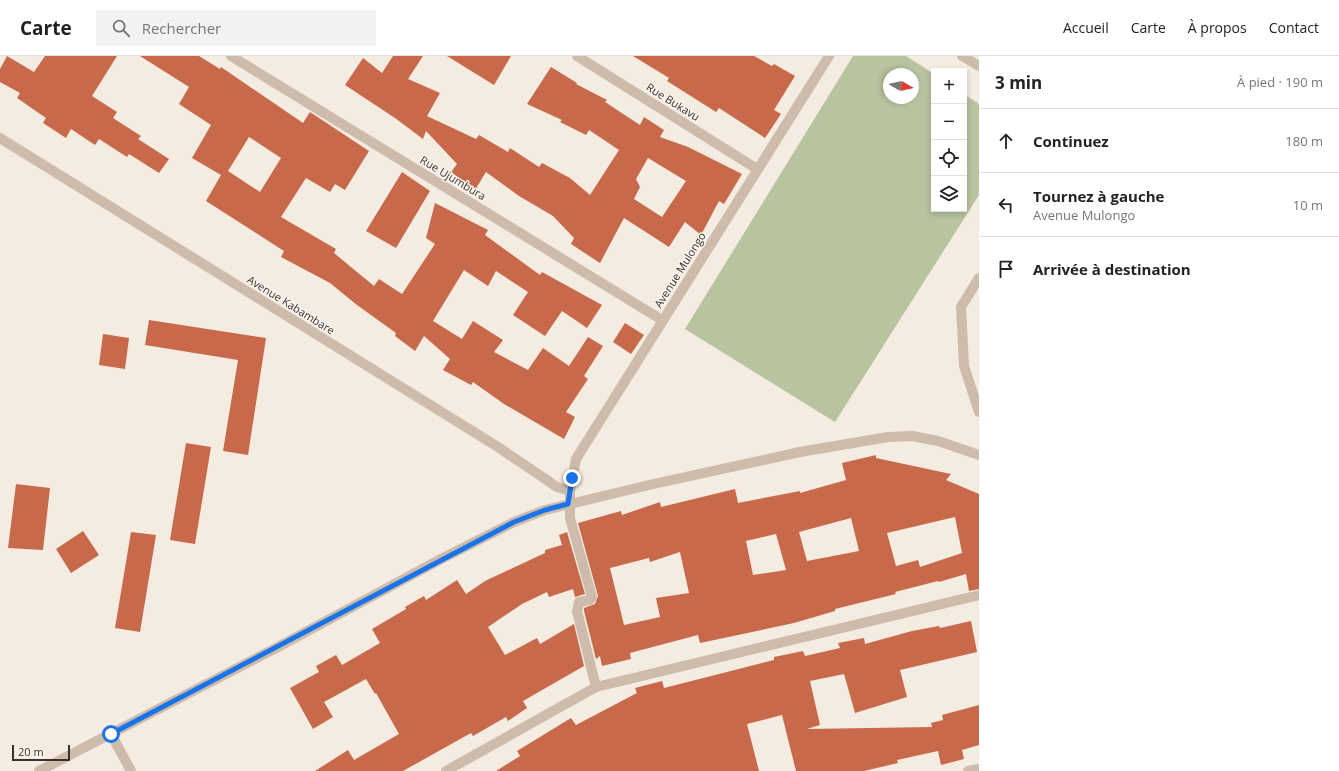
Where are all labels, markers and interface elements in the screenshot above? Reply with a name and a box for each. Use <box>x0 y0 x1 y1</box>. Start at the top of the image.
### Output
search box <box>96 10 376 46</box>
text: Carte <box>20 15 72 41</box>
icon: search <box>110 17 132 39</box>
text: Rechercher <box>142 18 221 38</box>
text: Accueil <box>1063 18 1109 37</box>
text: Carte <box>1131 18 1166 37</box>
text: À propos <box>1188 18 1247 37</box>
text: Contact <box>1269 18 1319 37</box>
north arrow <box>883 68 919 104</box>
map controls <box>931 68 967 212</box>
button: + <box>931 68 967 104</box>
text: 3 min <box>995 71 1042 94</box>
text: À pied · 190 m <box>1237 73 1323 91</box>
street label: Rue Bukavu <box>644 79 703 124</box>
button: − <box>931 104 967 140</box>
icon: ahead <box>995 130 1017 152</box>
text: Continuez <box>1033 131 1109 151</box>
text: 180 m <box>1285 132 1323 150</box>
button: locate <box>931 140 967 176</box>
street label: Rue Ujumbura <box>418 152 489 203</box>
button: layers <box>931 176 967 212</box>
text: Tournez à gauche <box>1033 186 1164 206</box>
icon: left <box>995 194 1017 216</box>
text: 10 m <box>1293 196 1323 214</box>
text: Avenue Mulongo <box>1033 206 1135 224</box>
street label: Avenue Mulongo <box>650 229 709 310</box>
icon: arrive <box>995 258 1017 280</box>
text: Arrivée à destination <box>1033 259 1191 279</box>
street label: Avenue Kabambare <box>245 272 338 338</box>
route end <box>563 469 581 487</box>
route start <box>102 725 120 743</box>
scale bar <box>12 743 70 762</box>
text: 20 m <box>18 744 44 759</box>

